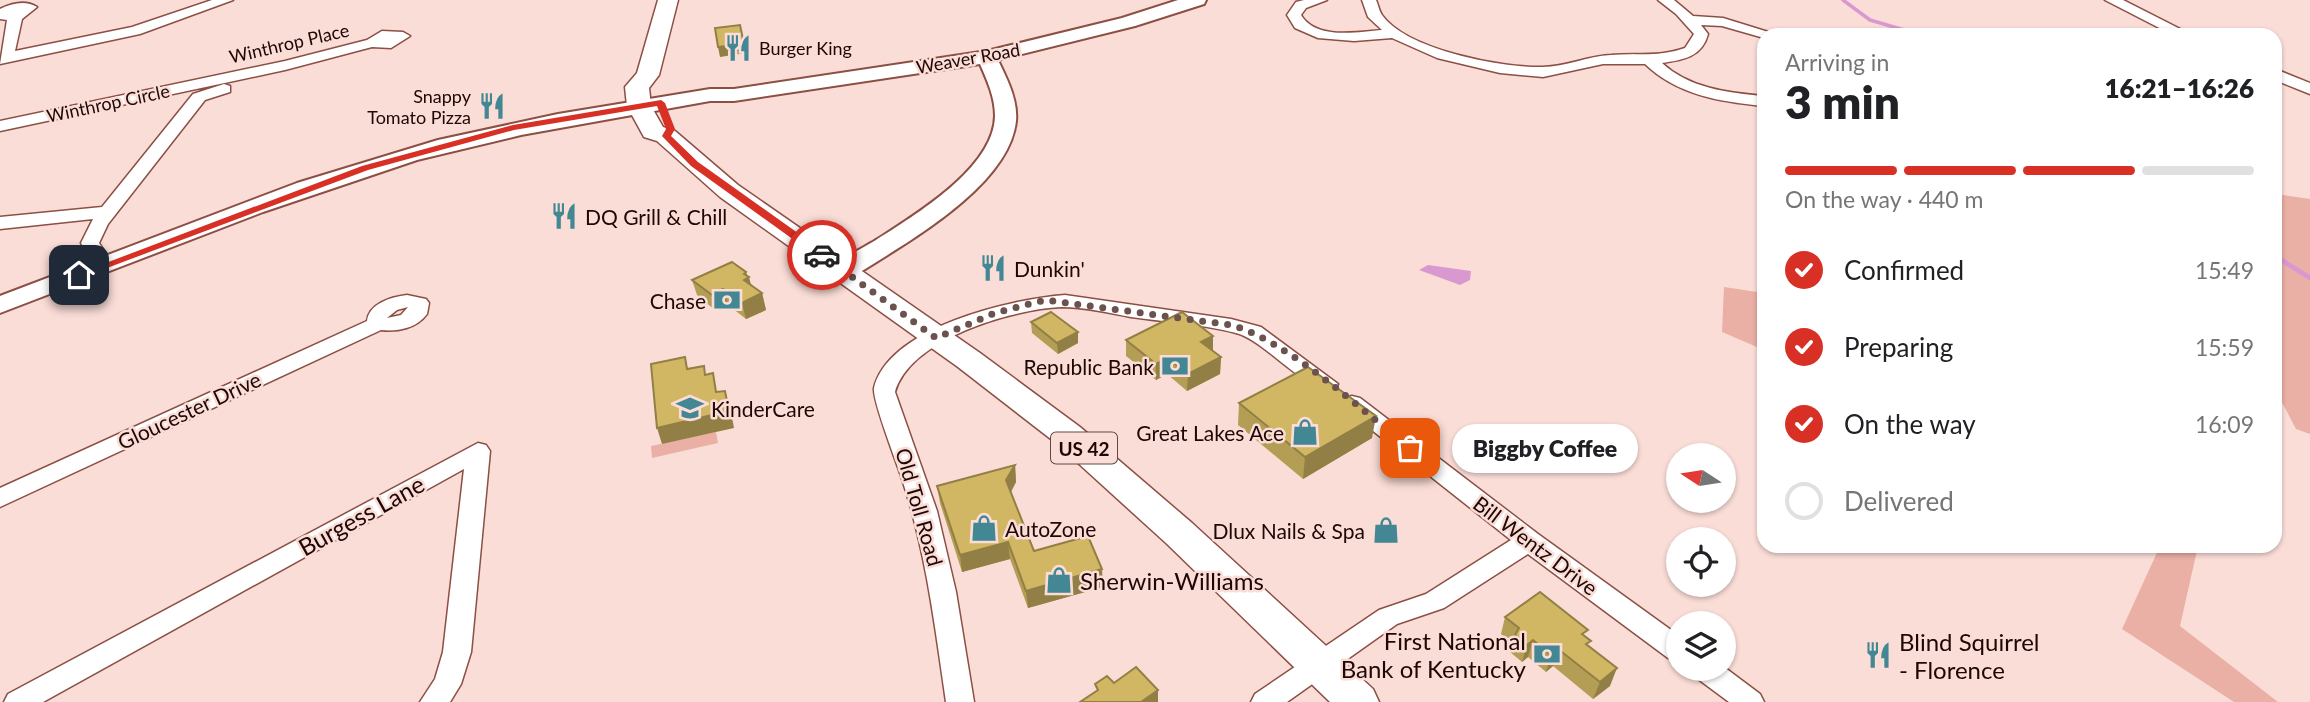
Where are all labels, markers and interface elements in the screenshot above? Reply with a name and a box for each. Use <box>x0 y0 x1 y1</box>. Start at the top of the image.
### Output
street label: Winthrop Place <box>227 19 351 67</box>
restaurant icon: Burger King <box>723 33 753 63</box>
place label: Burger King <box>759 37 852 59</box>
street label: Weaver Road <box>914 38 1022 78</box>
text: Arriving in <box>1785 48 1889 76</box>
text: 16:21–16:26 <box>2104 72 2254 104</box>
text: 3 min <box>1785 74 1900 129</box>
street label: Winthrop Circle <box>44 79 172 127</box>
place label: Snappy Tomato Pizza <box>367 85 472 128</box>
restaurant icon: Snappy Tomato Pizza <box>477 91 507 121</box>
text: On the way · 440 m <box>1785 185 1984 213</box>
restaurant icon: DQ Grill & Chill <box>549 201 579 231</box>
place label: DQ Grill & Chill <box>585 204 727 229</box>
courier <box>787 220 857 290</box>
icon: car <box>803 236 841 274</box>
pin <box>49 245 109 305</box>
icon: check <box>1785 251 1823 289</box>
restaurant icon: Dunkin' <box>978 253 1008 283</box>
text: Confirmed <box>1844 254 1964 286</box>
icon: home <box>60 256 98 294</box>
place label: Dunkin' <box>1014 256 1085 281</box>
text: 15:49 <box>2195 256 2254 284</box>
bank icon: Chase <box>712 285 742 315</box>
place label: Chase <box>650 288 706 313</box>
icon: check <box>1785 328 1823 366</box>
text: Preparing <box>1844 331 1953 363</box>
text: 15:59 <box>2195 333 2254 361</box>
bank icon: Republic Bank <box>1160 351 1190 381</box>
place label: Republic Bank <box>1024 354 1154 379</box>
street label: Gloucester Drive <box>113 366 265 454</box>
school or university icon: KinderCare <box>675 393 705 423</box>
place label: KinderCare <box>711 396 815 421</box>
icon: check <box>1785 405 1823 443</box>
text: On the way <box>1844 408 1976 440</box>
text: 16:09 <box>2195 410 2254 438</box>
shop icon: Great Lakes Ace <box>1290 417 1320 447</box>
pin <box>1380 418 1440 478</box>
place label: Great Lakes Ace <box>1136 420 1284 445</box>
callout: Biggby Coffee <box>1452 424 1638 472</box>
icon: bag <box>1391 429 1429 467</box>
road number: US 42 <box>1051 432 1117 463</box>
text: Biggby Coffee <box>1473 434 1617 462</box>
north arrow <box>1666 443 1736 513</box>
map controls <box>1666 443 1736 681</box>
street label: Old Toll Road <box>891 445 949 569</box>
street label: Burgess Lane <box>293 469 429 561</box>
text: Delivered <box>1844 485 1954 517</box>
street label: Bill Wentz Drive <box>1469 490 1603 600</box>
shop icon: AutoZone <box>969 513 999 543</box>
shop icon: Dlux Nails & Spa <box>1371 515 1401 545</box>
place label: AutoZone <box>1005 516 1096 541</box>
place label: Dlux Nails & Spa <box>1212 518 1365 543</box>
button: locate <box>1666 527 1736 597</box>
shop icon: Sherwin-Williams <box>1044 565 1074 595</box>
place label: Sherwin-Williams <box>1080 566 1264 595</box>
button: layers <box>1666 611 1736 681</box>
place label: First National Bank of Kentucky <box>1341 626 1527 683</box>
place label: Blind Squirrel - Florence <box>1899 627 2040 684</box>
bank icon: First National Bank of Kentucky <box>1532 639 1562 669</box>
restaurant icon: Blind Squirrel - Florence <box>1863 640 1893 670</box>

